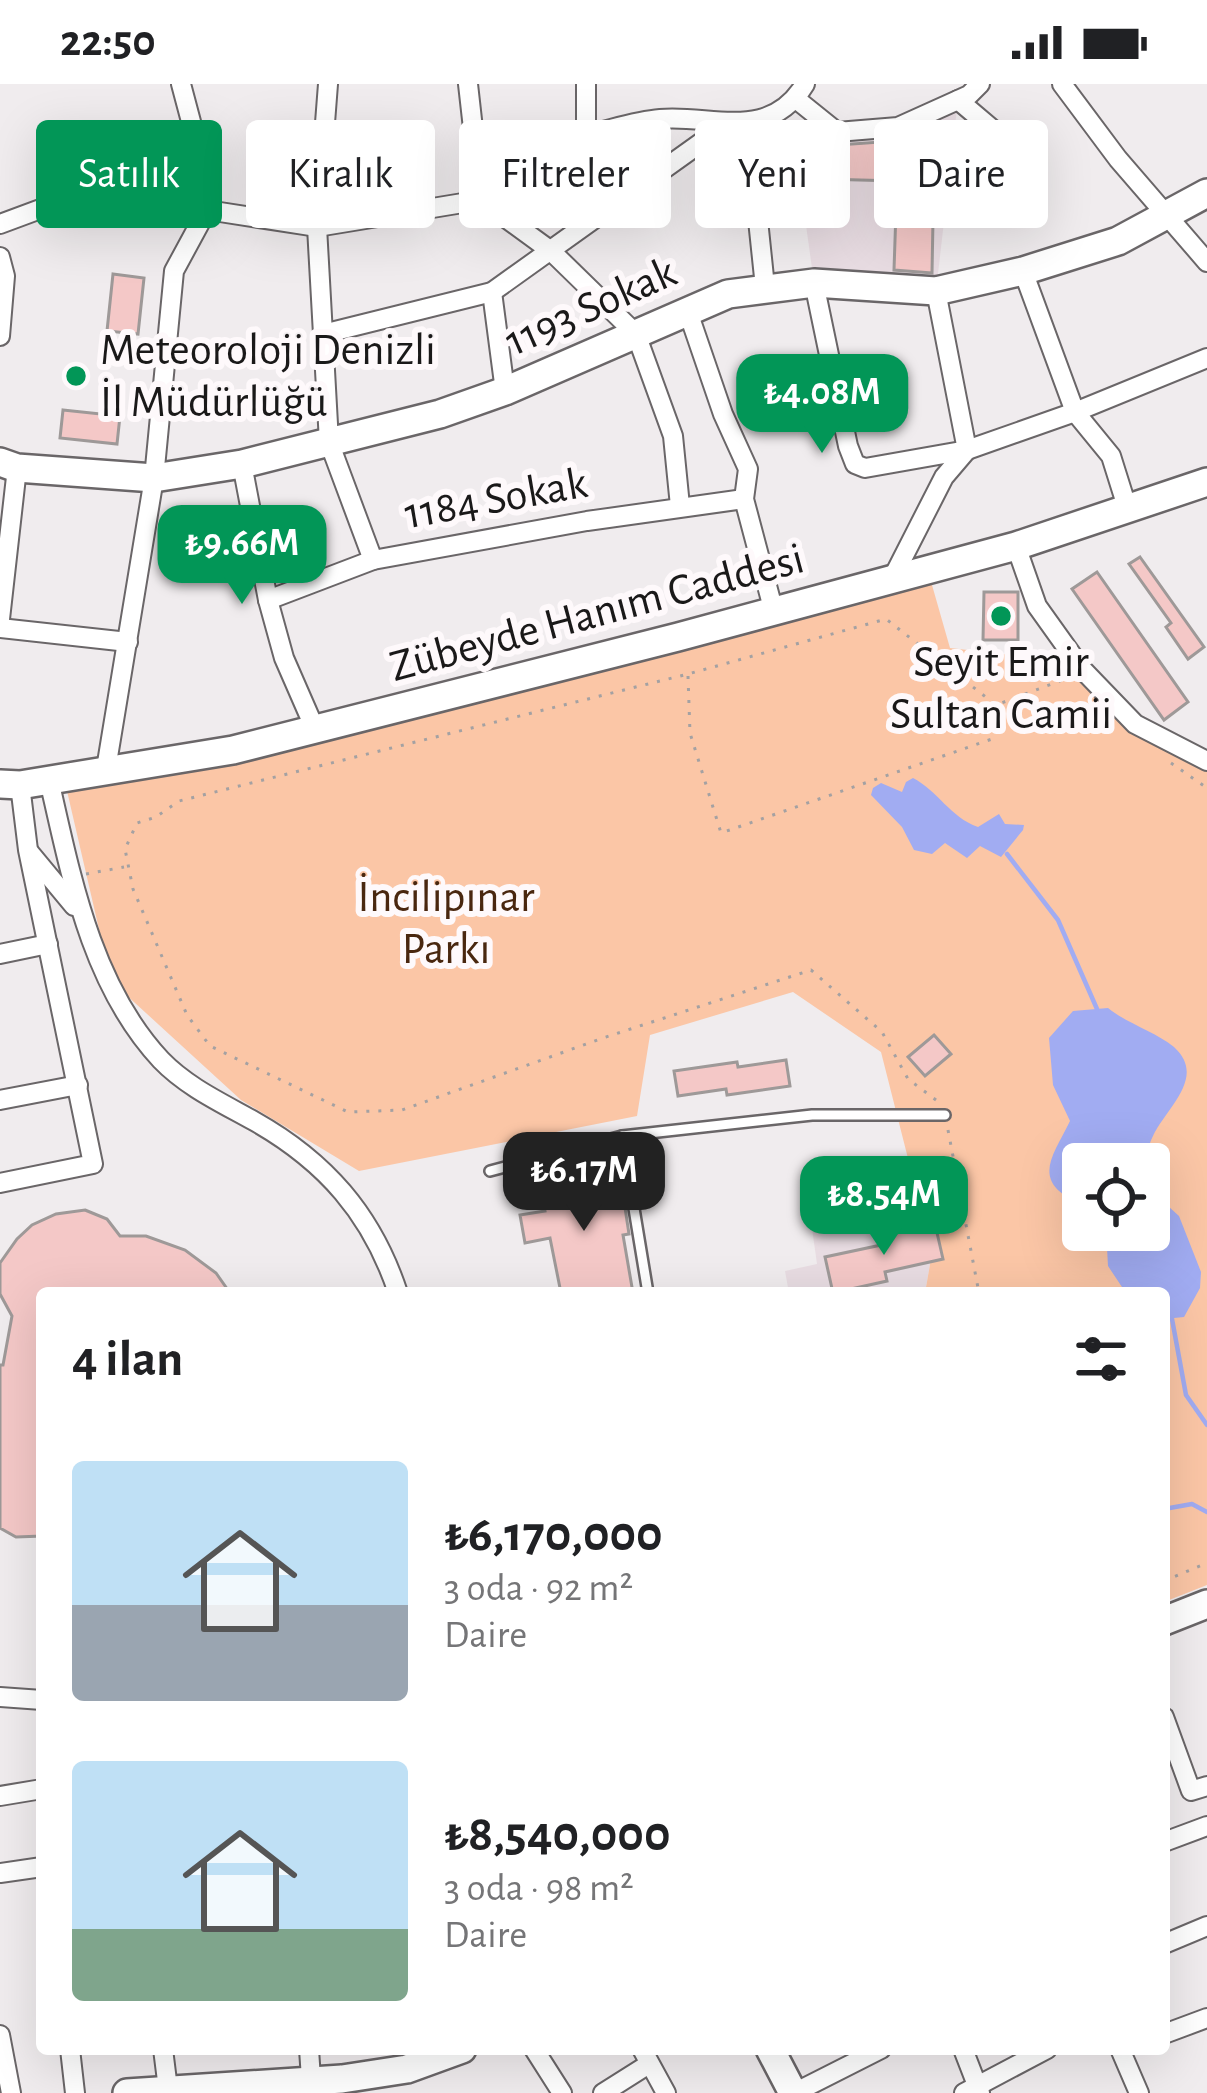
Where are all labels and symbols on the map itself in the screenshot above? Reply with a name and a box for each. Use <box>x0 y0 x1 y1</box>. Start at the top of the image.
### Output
street label: 1193 Sokak <box>499 249 683 364</box>
place label: Meteoroloji Denizli İl Müdürlüğü <box>100 328 436 425</box>
pin: ₺4.08M <box>724 354 920 456</box>
marker: Meteoroloji Denizli İl Müdürlüğü <box>63 363 89 389</box>
street label: 1184 Sokak <box>401 461 591 537</box>
pin: ₺9.66M <box>144 505 340 607</box>
street label: Zübeyde Hanım Caddesi <box>385 536 809 690</box>
marker: Seyit Emir Sultan Camii <box>988 603 1014 629</box>
place label: Seyit Emir Sultan Camii <box>890 640 1112 737</box>
park label: İncilipınar Parkı <box>358 872 535 972</box>
pin: ₺6.17M <box>486 1132 682 1234</box>
pin: ₺8.54M <box>786 1156 982 1258</box>

